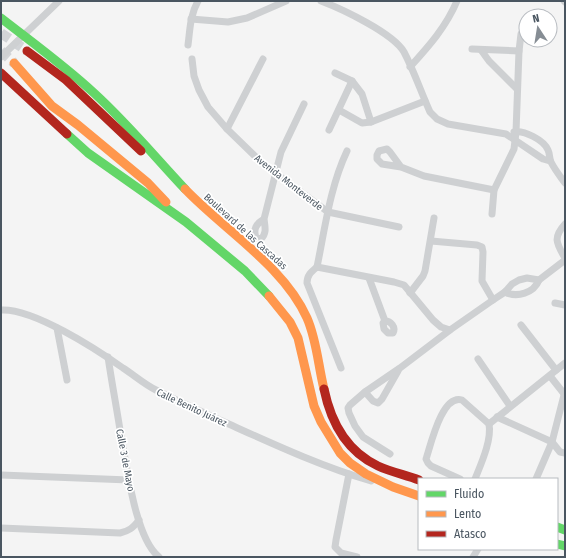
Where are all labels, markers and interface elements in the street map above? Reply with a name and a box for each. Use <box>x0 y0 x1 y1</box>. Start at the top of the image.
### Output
north arrow <box>518 8 558 48</box>
text: N <box>531 12 541 26</box>
street label: Avenida Monteverde <box>252 152 325 213</box>
street label: Boulevard de las Cascadas <box>201 191 289 272</box>
street label: Calle Benito Juárez <box>155 386 229 429</box>
street label: Calle 3 de Mayo <box>113 428 137 492</box>
legend <box>418 478 558 550</box>
text: Fluido <box>454 487 484 501</box>
text: Lento <box>454 507 481 521</box>
text: Atasco <box>454 527 486 541</box>

